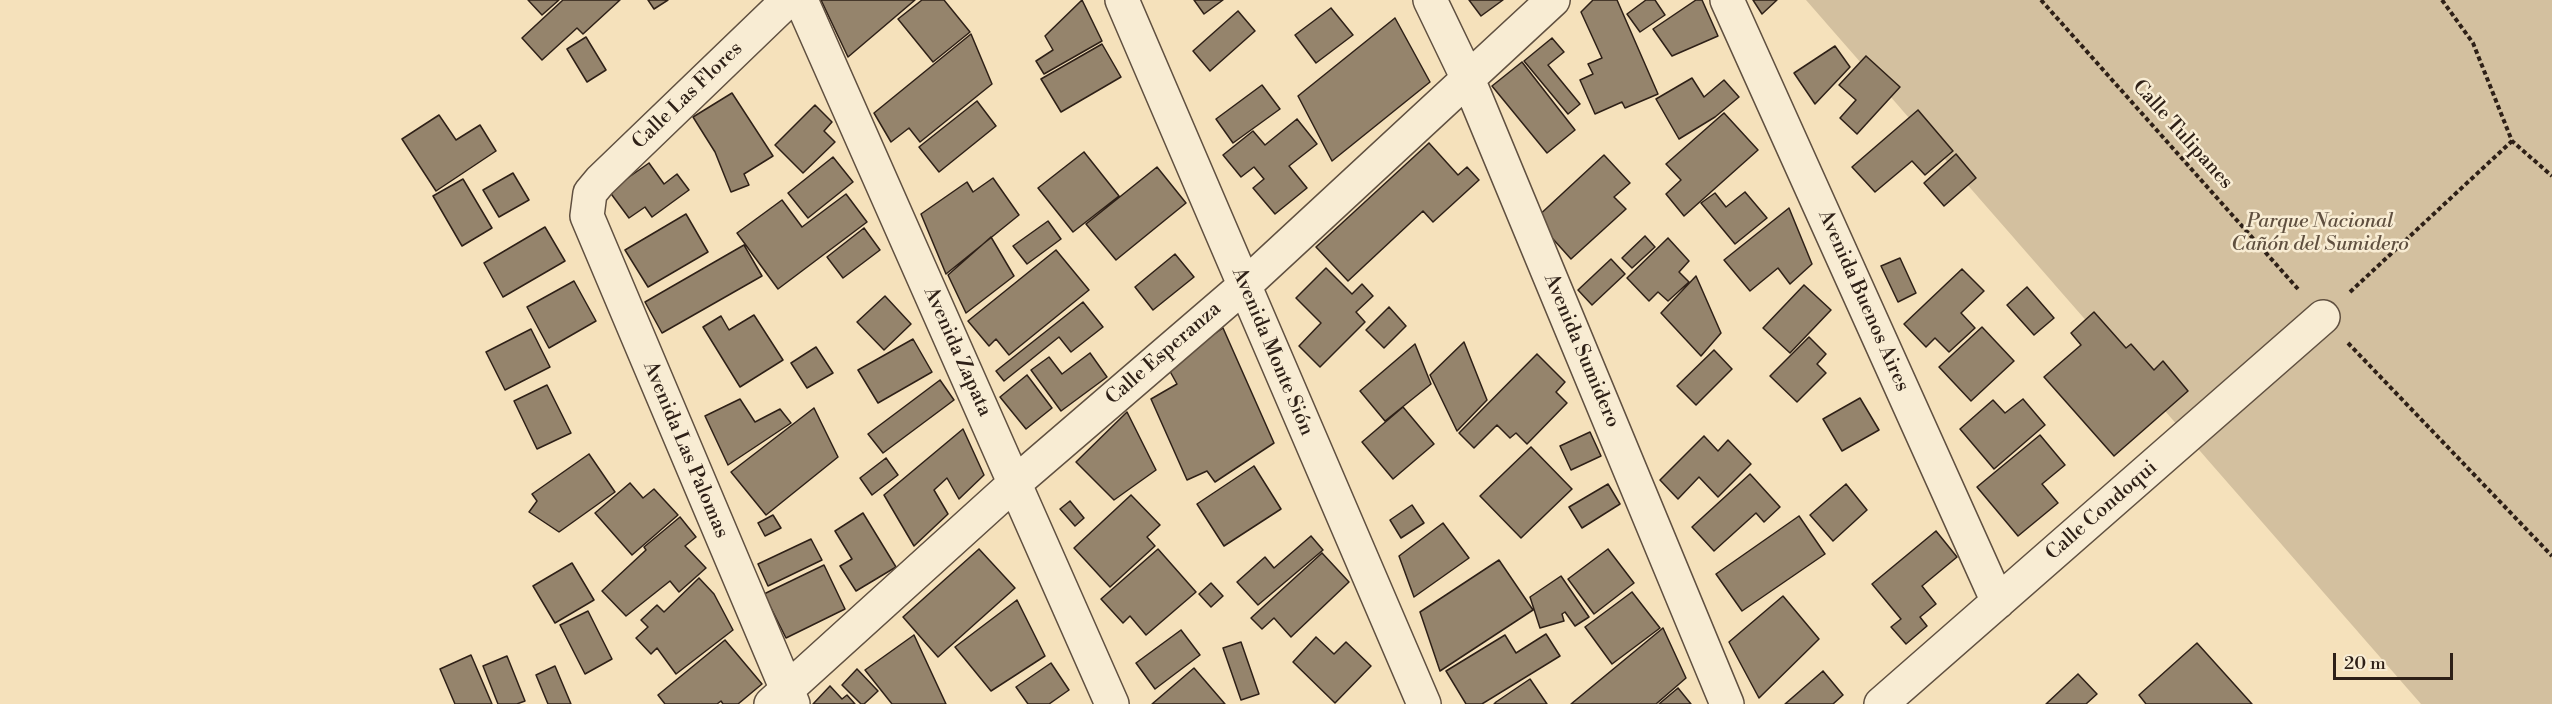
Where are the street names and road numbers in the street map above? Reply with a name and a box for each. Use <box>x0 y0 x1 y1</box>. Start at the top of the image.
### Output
street label: Calle Las Flores <box>628 37 748 155</box>
street label: Calle Tulipanes <box>2127 75 2237 195</box>
street label: Avenida Buenos Aires <box>1812 207 1914 395</box>
street label: Avenida Monte Sión <box>1226 265 1318 439</box>
street label: Avenida Sumidero <box>1538 270 1624 432</box>
street label: Avenida Zapata <box>918 284 996 420</box>
street label: Calle Esperanza <box>1102 298 1226 410</box>
street label: Avenida Las Palomas <box>637 358 733 542</box>
street label: Calle Condoqui <box>2041 456 2163 566</box>

